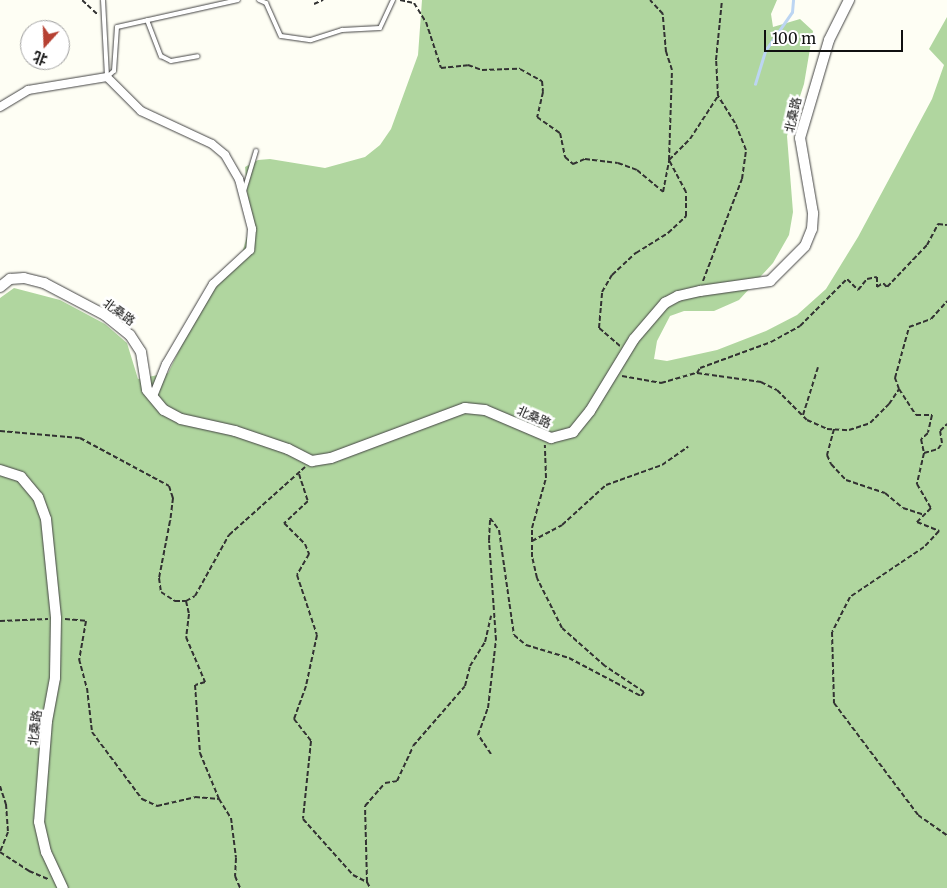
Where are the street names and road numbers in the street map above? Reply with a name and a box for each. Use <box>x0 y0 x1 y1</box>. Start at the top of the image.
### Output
street label: 北桑路 <box>782 96 804 134</box>
street label: 北桑路 <box>100 296 138 328</box>
street label: 北桑路 <box>515 403 553 431</box>
street label: 北桑路 <box>26 709 44 747</box>

